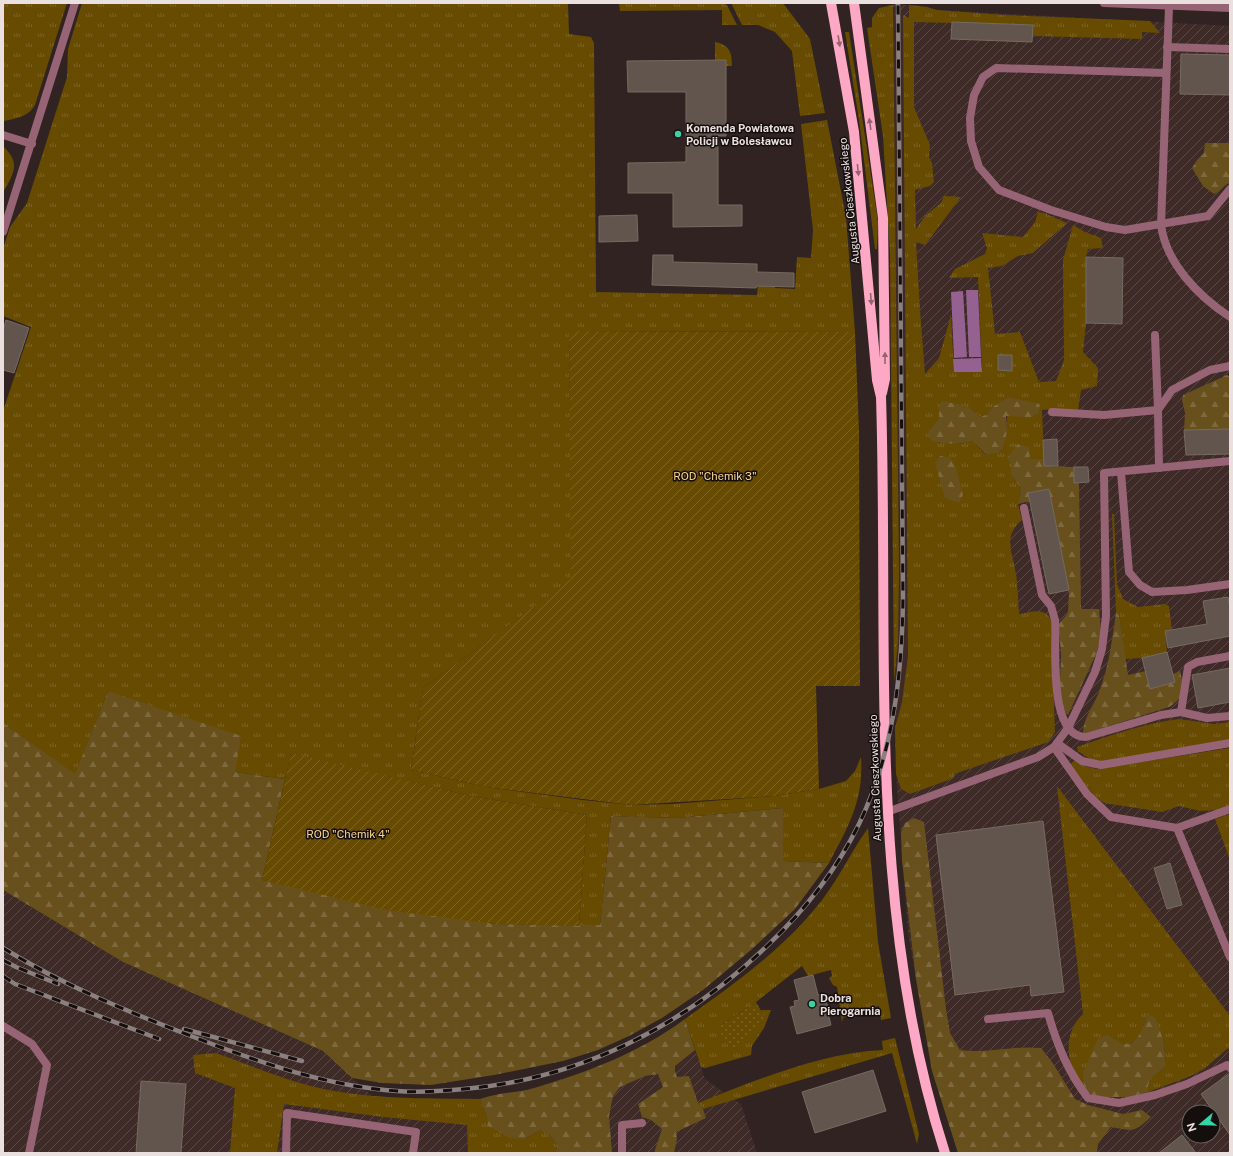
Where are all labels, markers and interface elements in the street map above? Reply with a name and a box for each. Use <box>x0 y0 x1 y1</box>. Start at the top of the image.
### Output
one-way arrow <box>836 35 842 47</box>
one-way arrow <box>867 118 873 130</box>
place label: Komenda Powiatowa Policji w Bolesławcu <box>686 122 794 147</box>
marker: Komenda Powiatowa Policji w Bolesławcu <box>673 129 683 139</box>
street label: Augusta Cieszkowskiego <box>836 137 862 265</box>
one-way arrow <box>854 164 861 176</box>
one-way arrow <box>867 293 874 305</box>
one-way arrow <box>882 351 888 364</box>
park label: ROD "Chemik 3" <box>673 470 757 482</box>
street label: Augusta Cieszkowskiego <box>867 714 883 842</box>
park label: ROD "Chemik 4" <box>306 828 390 840</box>
place label: Dobra Pierogarnia <box>820 992 880 1017</box>
marker: Dobra Pierogarnia <box>807 999 817 1009</box>
north arrow <box>1181 1104 1221 1144</box>
text: N <box>1184 1121 1199 1133</box>

